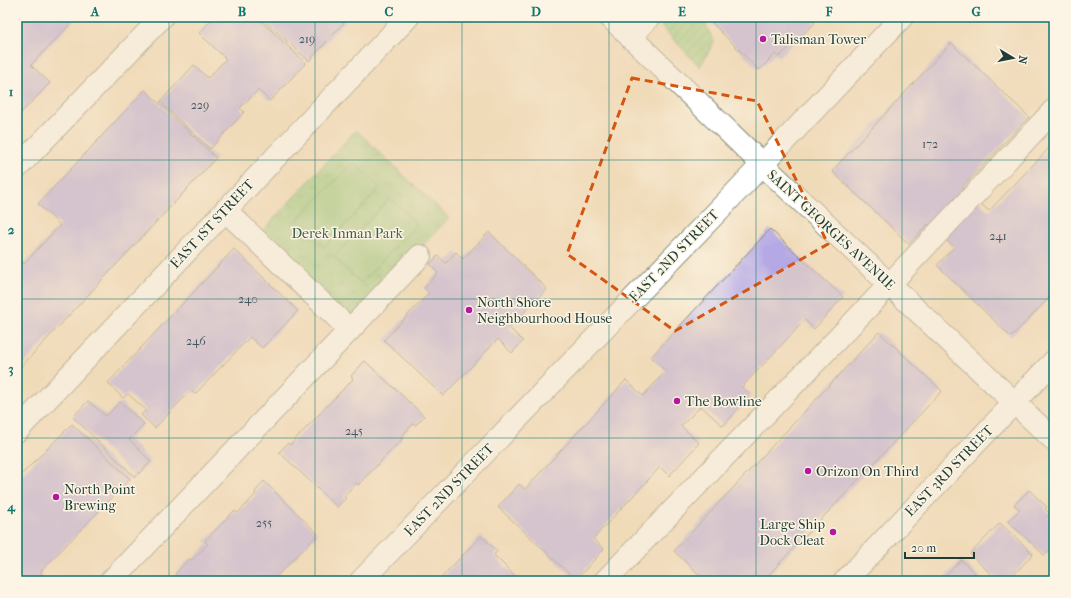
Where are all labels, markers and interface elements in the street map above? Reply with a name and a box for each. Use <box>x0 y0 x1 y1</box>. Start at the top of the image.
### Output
text: A <box>90 4 100 19</box>
text: B <box>238 4 247 19</box>
text: C <box>385 4 394 19</box>
text: D <box>531 4 541 19</box>
text: E <box>678 4 686 19</box>
text: F <box>825 4 833 19</box>
text: G <box>971 4 981 19</box>
place label: Talisman Tower <box>771 31 866 48</box>
house number: 219 <box>299 32 315 46</box>
marker: Talisman Tower <box>758 34 768 44</box>
north arrow <box>993 38 1033 78</box>
text: N <box>1015 54 1029 66</box>
text: 1 <box>9 84 14 99</box>
house number: 229 <box>191 98 209 112</box>
house number: 172 <box>922 137 938 151</box>
street label: SAINT GEORGES AVENUE <box>764 166 899 294</box>
street label: EAST 1ST STREET <box>166 176 258 272</box>
street label: EAST 2ND STREET <box>625 206 723 306</box>
text: 2 <box>8 222 15 237</box>
park label: Derek Inman Park <box>291 225 403 242</box>
house number: 241 <box>989 229 1007 243</box>
house number: 240 <box>238 292 258 306</box>
place label: North Shore Neighbourhood House <box>477 294 612 327</box>
marker: North Shore Neighbourhood House <box>464 305 474 315</box>
house number: 246 <box>186 334 206 348</box>
text: 3 <box>8 361 14 377</box>
place label: The Bowline <box>685 393 762 410</box>
marker: The Bowline <box>672 396 682 406</box>
street label: EAST 3RD STREET <box>901 421 997 520</box>
house number: 245 <box>345 424 363 438</box>
street label: EAST 2ND STREET <box>400 440 498 540</box>
place label: Orizon On Third <box>816 463 919 480</box>
marker: Orizon On Third <box>803 466 813 476</box>
place label: North Point Brewing <box>64 481 136 514</box>
marker: North Point Brewing <box>51 492 61 502</box>
text: 4 <box>6 499 16 515</box>
house number: 255 <box>256 516 272 530</box>
place label: Large Ship Dock Cleat <box>759 516 825 549</box>
marker: Large Ship Dock Cleat <box>828 527 838 537</box>
scale bar <box>905 534 974 560</box>
text: 20 m <box>911 541 936 555</box>

